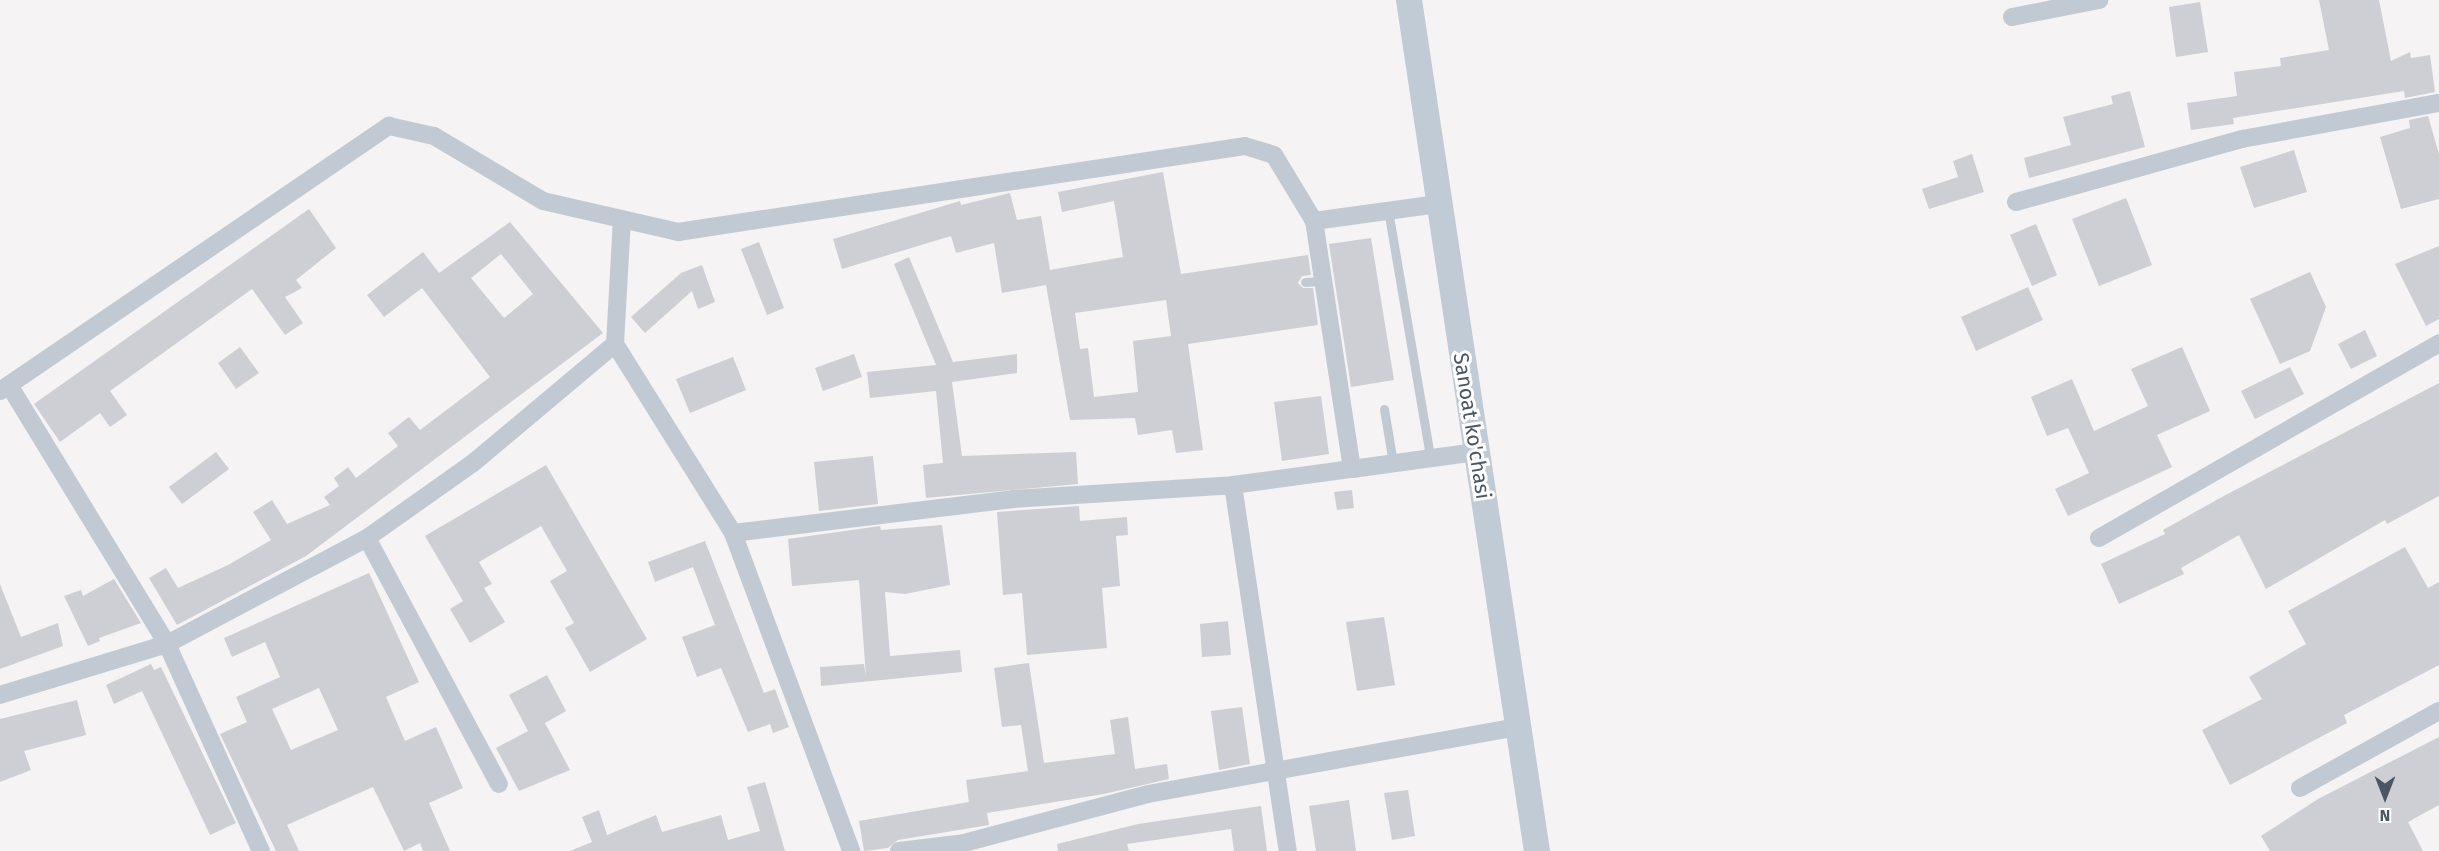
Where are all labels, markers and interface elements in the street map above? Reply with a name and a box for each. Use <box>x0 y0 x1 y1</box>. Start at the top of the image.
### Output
street label: Sanoat ko'chasi <box>1448 351 1496 501</box>
north arrow <box>2355 767 2415 827</box>
text: N <box>2380 806 2390 825</box>

